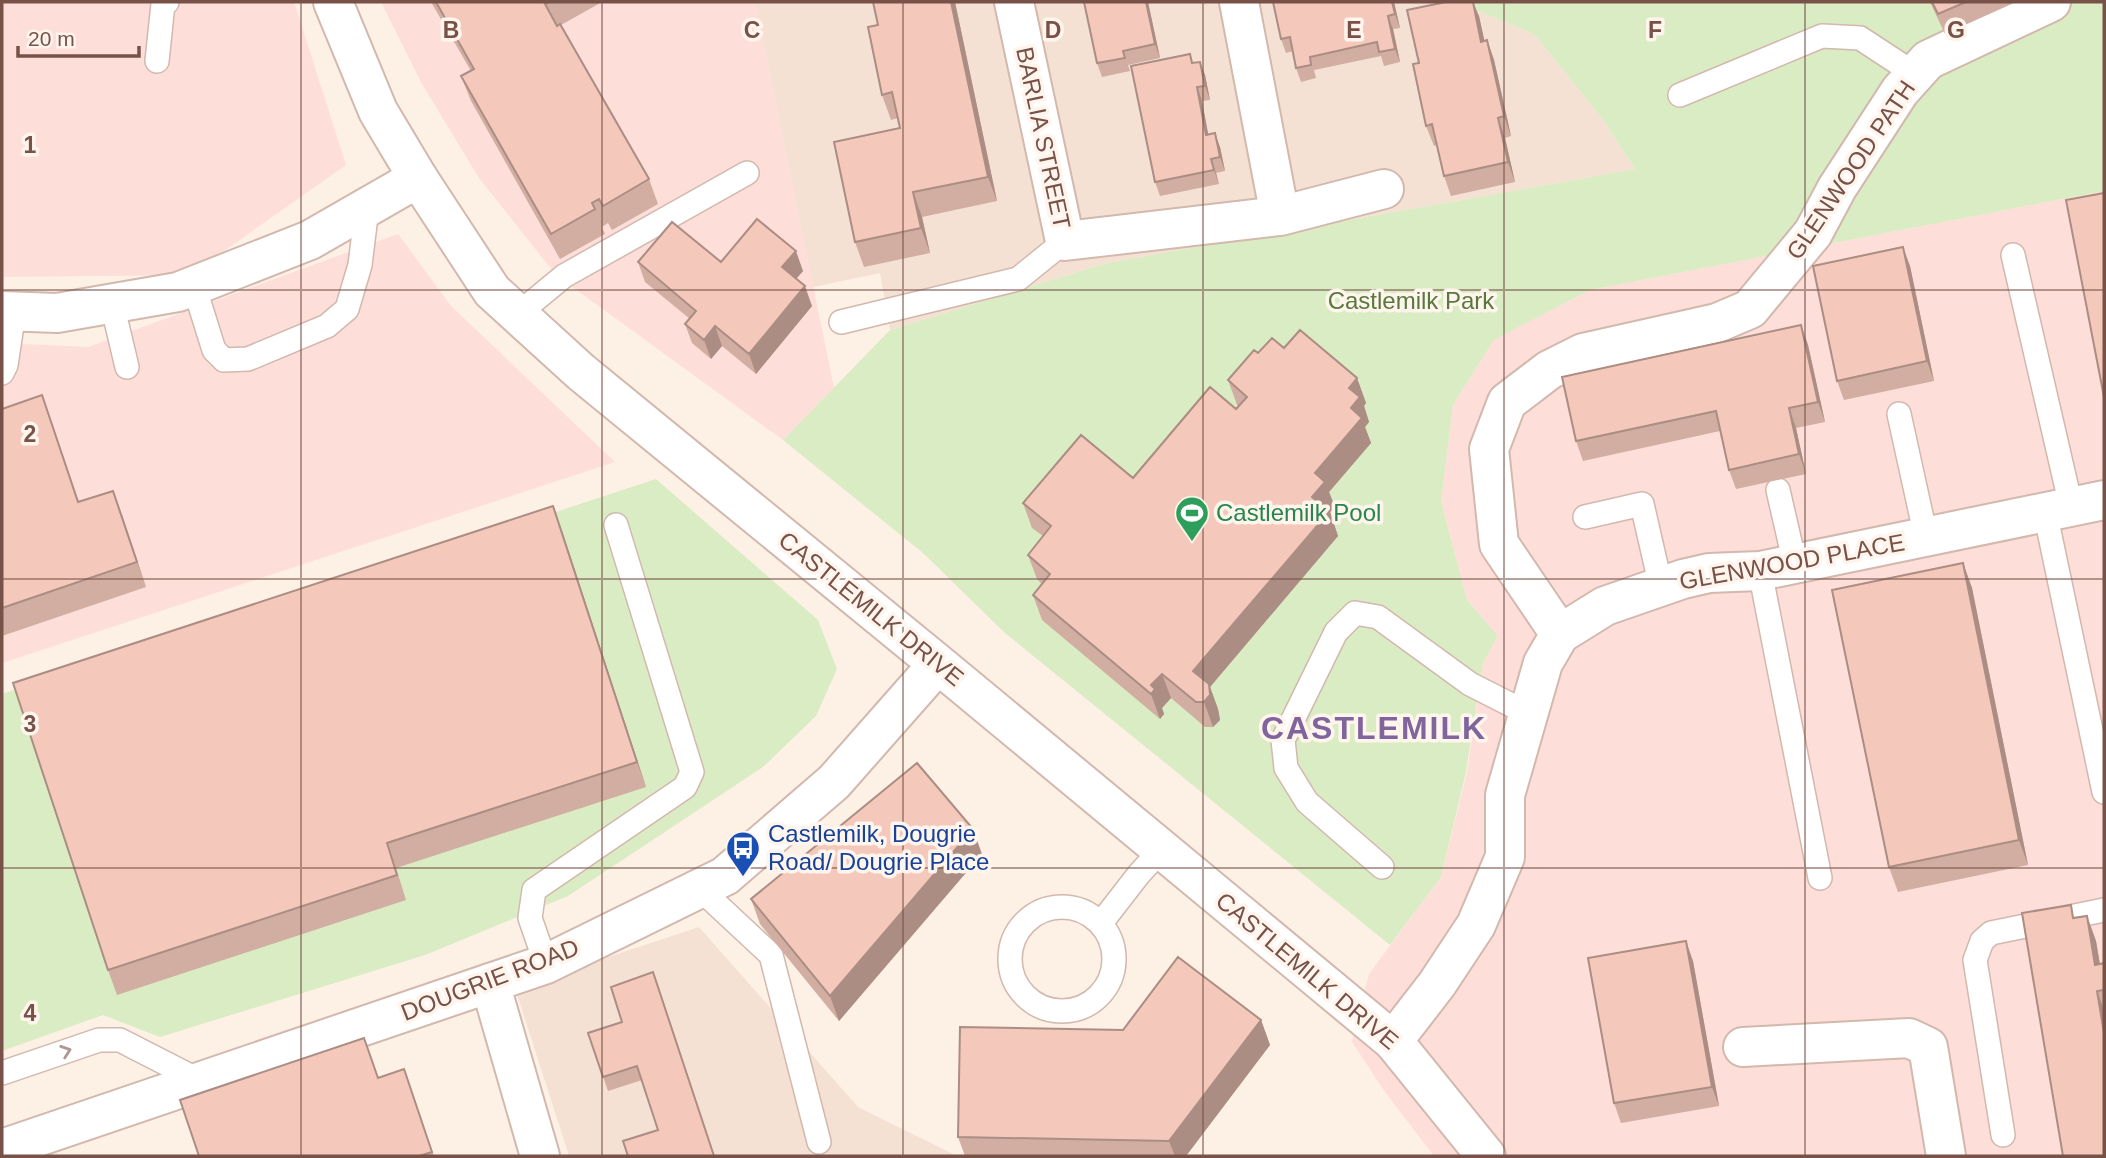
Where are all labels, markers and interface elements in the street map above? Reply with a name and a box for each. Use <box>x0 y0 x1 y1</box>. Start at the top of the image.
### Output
scale bar <box>18 14 138 58</box>
text: B <box>443 17 459 43</box>
text: C <box>744 17 760 43</box>
text: D <box>1045 17 1061 43</box>
text: E <box>1346 17 1362 43</box>
text: F <box>1648 17 1662 43</box>
text: G <box>1947 17 1965 43</box>
text: 20 m <box>28 27 75 50</box>
street label: BARLIA STREET <box>1011 44 1076 232</box>
street label: GLENWOOD PATH <box>1781 75 1920 264</box>
text: 1 <box>24 132 37 158</box>
park label: Castlemilk Park <box>1328 287 1495 314</box>
text: 2 <box>24 421 36 447</box>
sports icon: Castlemilk Pool <box>1173 494 1211 543</box>
place label: Castlemilk Pool <box>1216 499 1381 526</box>
street label: CASTLEMILK DRIVE <box>774 526 969 691</box>
street label: GLENWOOD PLACE <box>1677 528 1907 595</box>
district label: CASTLEMILK <box>1261 710 1487 746</box>
text: 3 <box>24 711 36 737</box>
place label: Castlemilk, Dougrie Road/ Dougrie Place <box>768 820 989 875</box>
bus stop icon: Castlemilk, Dougrie Road/ Dougrie Place <box>724 829 762 878</box>
street label: CASTLEMILK DRIVE <box>1211 887 1404 1055</box>
street label: DOUGRIE ROAD <box>397 933 582 1026</box>
text: 4 <box>24 1000 37 1026</box>
one-way arrow <box>60 1045 72 1059</box>

